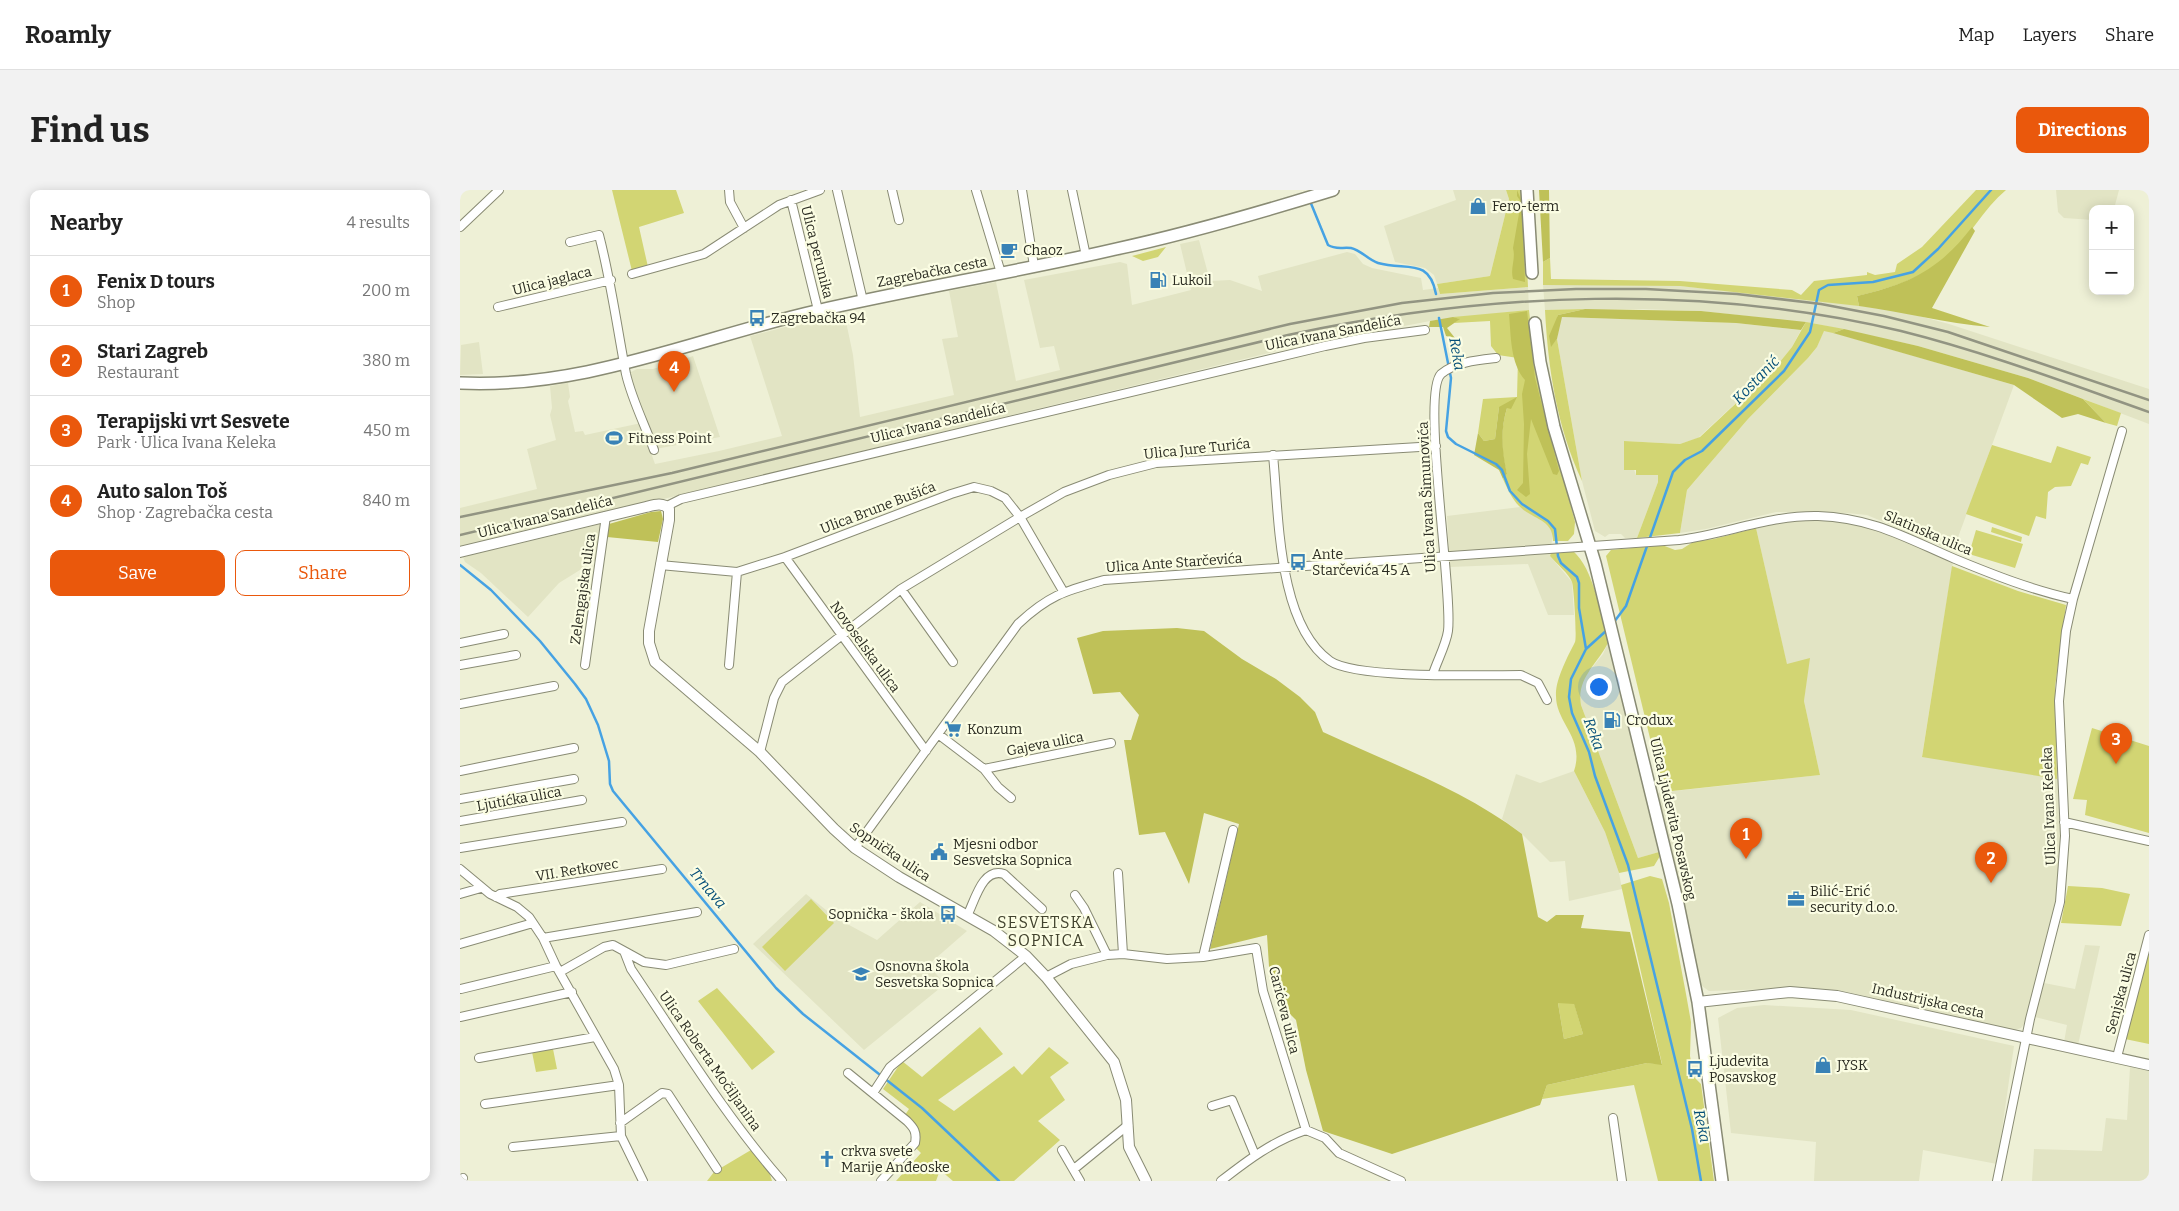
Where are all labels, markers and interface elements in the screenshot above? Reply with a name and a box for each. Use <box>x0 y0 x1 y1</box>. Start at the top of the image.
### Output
text: Roamly <box>25 21 111 49</box>
text: Map <box>1958 24 1994 46</box>
text: Layers <box>2022 24 2077 46</box>
text: Share <box>2105 24 2154 46</box>
button: Directions <box>2016 107 2149 153</box>
text: Find us <box>30 109 150 151</box>
shop icon: Fero-term <box>1468 196 1488 216</box>
place label: Fero-term <box>1492 198 1560 215</box>
street label: Ulica perunika <box>797 204 837 301</box>
map controls <box>2089 205 2134 295</box>
button: + <box>2089 205 2134 250</box>
text: Nearby <box>50 210 123 236</box>
text: 4 results <box>347 213 410 232</box>
cafe icon: Chaoz <box>999 240 1019 260</box>
place label: Chaoz <box>1023 242 1063 259</box>
button: − <box>2089 250 2134 295</box>
street label: Zagrebačka cesta <box>875 253 989 291</box>
street label: Ulica jaglaca <box>510 263 594 299</box>
text: Fenix D tours <box>97 270 215 293</box>
fuel station icon: Lukoil <box>1148 270 1168 290</box>
place label: Lukoil <box>1172 272 1212 289</box>
text: 1 <box>63 281 69 300</box>
text: 200 m <box>362 281 410 300</box>
text: Shop <box>97 293 135 312</box>
bus stop icon: Zagrebačka 94 <box>747 308 767 328</box>
place label: Zagrebačka 94 <box>771 310 866 327</box>
street label: Ulica Ivana Sandelića <box>1264 311 1403 355</box>
water label: Reka <box>1445 336 1469 372</box>
text: Stari Zagreb <box>97 340 208 363</box>
text: 2 <box>61 351 71 370</box>
text: 380 m <box>363 351 410 370</box>
pin: 4 <box>658 351 690 392</box>
water label: Kostanić <box>1729 352 1784 408</box>
text: Restaurant <box>97 363 179 382</box>
street label: Ulica Ivana Sandelića <box>869 399 1008 447</box>
text: Terapijski vrt Sesvete <box>97 410 290 433</box>
street label: Ulica Ivana Šimunovića <box>1414 420 1439 573</box>
text: 3 <box>61 421 71 440</box>
text: 450 m <box>363 421 410 440</box>
sports icon: Fitness Point <box>604 428 624 448</box>
place label: Fitness Point <box>628 430 712 447</box>
text: Park · Ulica Ivana Keleka <box>97 433 276 452</box>
street label: Ulica Jure Turića <box>1143 435 1251 463</box>
street label: Ulica Brune Bušića <box>818 478 938 538</box>
text: Auto salon Toš <box>97 480 228 503</box>
text: 4 <box>61 491 71 510</box>
text: 840 m <box>362 491 410 510</box>
street label: Ulica Ivana Sandelića <box>476 492 614 542</box>
text: Shop · Zagrebačka cesta <box>97 503 273 522</box>
street label: Slatinska ulica <box>1881 507 1975 559</box>
street label: Zelengajska ulica <box>567 532 599 646</box>
place label: Ante Starčevića 45 A <box>1312 546 1410 579</box>
button: Save <box>50 550 225 596</box>
button: Share <box>235 550 410 596</box>
street label: Ulica Ante Starčevića <box>1105 550 1243 576</box>
bus stop icon: Ante Starčevića 45 A <box>1288 552 1308 572</box>
street label: Novoselska ulica <box>826 598 904 696</box>
your location <box>1586 674 1612 700</box>
fuel station icon: Crodux <box>1602 710 1622 730</box>
place label: Crodux <box>1626 712 1673 729</box>
water label: Reka <box>1580 715 1608 753</box>
supermarket icon: Konzum <box>943 719 963 739</box>
place label: Konzum <box>967 721 1023 738</box>
pin: 3 <box>2100 723 2132 764</box>
street label: Gajeva ulica <box>1005 728 1085 760</box>
street label: Ulica Ljudevita Posavskog <box>1646 736 1700 902</box>
street label: Ulica Ivana Keleka <box>2038 746 2060 866</box>
street label: Ljutićka ulica <box>475 783 563 815</box>
pin: 1 <box>1730 818 1762 859</box>
street label: Sopnička ulica <box>846 819 934 886</box>
place label: Mjesni odbor Sesvetska Sopnica <box>953 836 1072 869</box>
public building icon: Mjesni odbor Sesvetska Sopnica <box>929 842 949 862</box>
pin: 2 <box>1975 842 2007 883</box>
street label: VII. Retkovec <box>534 855 620 885</box>
water label: Trnava <box>686 864 730 912</box>
place label: Bilić-Erić security d.o.o. <box>1810 883 1898 916</box>
office icon: Bilić-Erić security d.o.o. <box>1786 889 1806 909</box>
bus stop icon: Sopnička - škola <box>938 904 958 924</box>
place label: Sopnička - škola <box>828 906 934 923</box>
district label: SESVETSKA SOPNICA <box>997 913 1095 950</box>
street label: Senjska ulica <box>2102 950 2140 1036</box>
place label: Osnovna škola Sesvetska Sopnica <box>875 958 994 991</box>
school or university icon: Osnovna škola Sesvetska Sopnica <box>851 964 871 984</box>
street label: Carićeva ulica <box>1265 964 1303 1056</box>
street label: Industrijska cesta <box>1870 980 1986 1022</box>
street label: Ulica Roberta Močiljanina <box>655 988 765 1135</box>
place label: Ljudevita Posavskog <box>1709 1053 1776 1086</box>
shop icon: JYSK <box>1813 1055 1833 1075</box>
place label: JYSK <box>1836 1057 1868 1074</box>
bus stop icon: Ljudevita Posavskog <box>1685 1059 1705 1079</box>
water label: Reka <box>1690 1108 1714 1144</box>
place label: crkva svete Marije Anđeoske <box>841 1143 950 1176</box>
church icon: crkva svete Marije Anđeoske <box>817 1149 837 1169</box>

